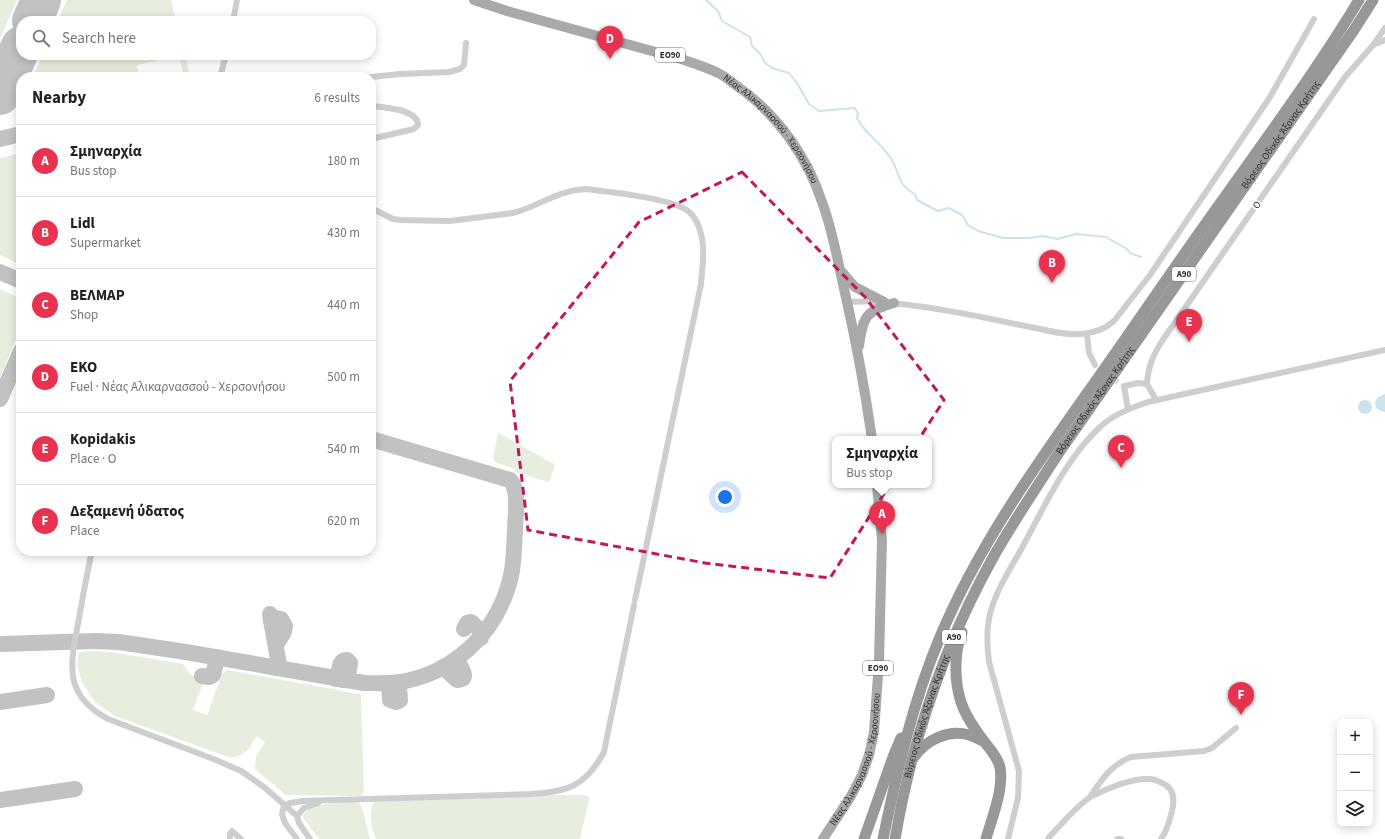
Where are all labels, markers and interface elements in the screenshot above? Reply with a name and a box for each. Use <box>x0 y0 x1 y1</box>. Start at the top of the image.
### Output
search box <box>16 16 376 60</box>
pin: D <box>597 26 623 59</box>
icon: search <box>30 27 52 49</box>
text: Search here <box>62 28 136 49</box>
road number: ΕΟ90 <box>655 48 685 62</box>
street label: Νέας Αλικαρνασσού - Χερσονήσου <box>720 71 821 186</box>
street label: Βόρειος Οδικός Άξονας Κρήτης <box>1238 77 1324 192</box>
text: Nearby <box>32 86 86 110</box>
text: 6 results <box>315 89 360 107</box>
text: Σμηναρχία <box>70 141 142 162</box>
text: A <box>41 152 49 170</box>
text: 180 m <box>327 152 360 170</box>
text: Bus stop <box>70 162 116 180</box>
street label: Ο <box>1249 198 1265 212</box>
text: Lidl <box>70 213 95 234</box>
text: B <box>41 224 49 242</box>
text: 430 m <box>327 224 360 242</box>
text: Supermarket <box>70 234 141 252</box>
pin: B <box>1039 250 1065 283</box>
road number: Α90 <box>1172 267 1196 281</box>
text: ΒΕΛΜΑΡ <box>70 285 125 306</box>
text: C <box>41 296 49 314</box>
text: 440 m <box>327 296 360 314</box>
text: Shop <box>70 306 98 324</box>
pin: E <box>1176 309 1202 342</box>
street label: Βόρειος Οδικός Άξονας Κρήτης <box>1053 343 1138 457</box>
text: EKO <box>70 357 97 378</box>
text: D <box>41 368 49 386</box>
text: 500 m <box>327 368 360 386</box>
text: Fuel · Νέας Αλικαρνασσού - Χερσονήσου <box>70 378 286 396</box>
text: Kopidakis <box>70 429 136 450</box>
pin: C <box>1108 435 1134 468</box>
popup <box>832 436 932 488</box>
text: E <box>41 440 49 458</box>
text: 540 m <box>327 440 360 458</box>
text: Σμηναρχία <box>846 443 918 464</box>
text: Place · Ο <box>70 450 116 468</box>
text: Bus stop <box>846 464 893 482</box>
your location <box>715 487 735 507</box>
text: Δεξαμενή ύδατος <box>70 501 184 522</box>
pin: A <box>869 501 895 534</box>
text: F <box>42 512 48 530</box>
text: 620 m <box>327 512 360 530</box>
text: Place <box>70 522 99 540</box>
road number: Α90 <box>942 630 966 644</box>
street label: Βόρειος Οδικός Άξονας Κρήτης <box>901 652 953 780</box>
road number: ΕΟ90 <box>863 661 893 675</box>
pin: F <box>1228 682 1254 715</box>
street label: Νέας Αλικαρνασσού - Χερσονήσου <box>826 692 884 829</box>
map controls <box>1337 719 1373 827</box>
button: + <box>1337 719 1373 755</box>
button: − <box>1337 755 1373 791</box>
button: layers <box>1337 791 1373 827</box>

